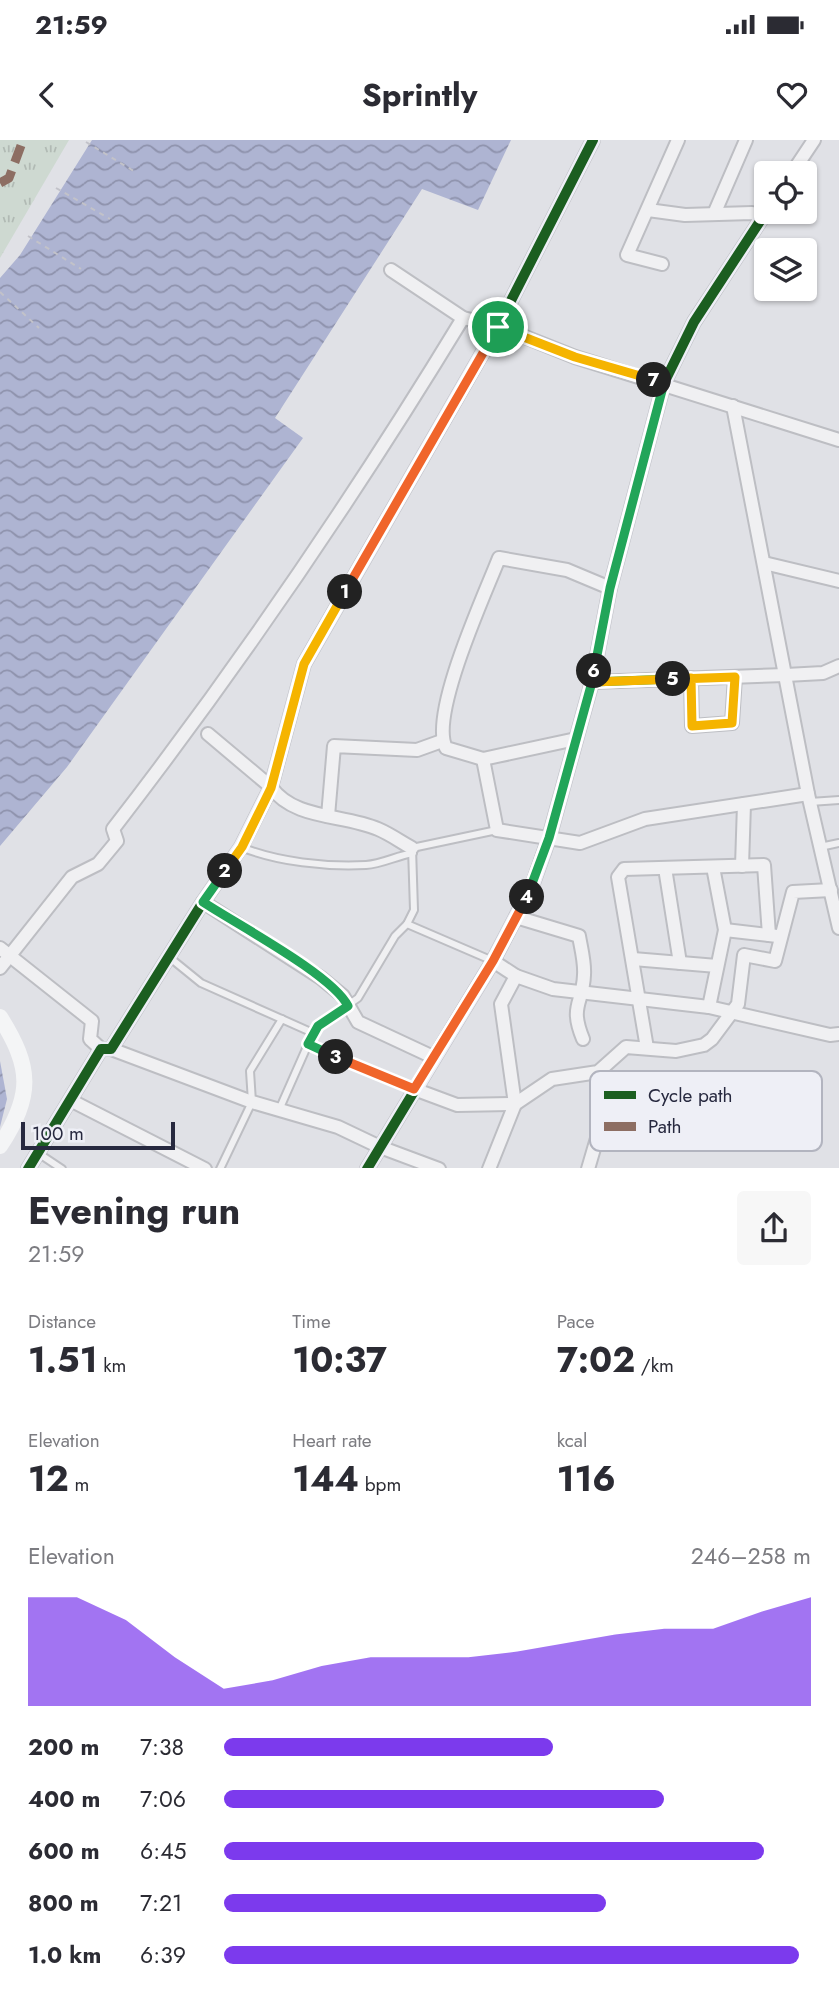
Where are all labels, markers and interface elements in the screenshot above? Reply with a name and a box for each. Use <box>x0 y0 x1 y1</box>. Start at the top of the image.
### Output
text: 21:59 <box>35 6 108 44</box>
text: Sprintly <box>362 72 477 118</box>
icon: back <box>28 76 66 114</box>
icon: heart <box>773 76 811 114</box>
map controls <box>754 161 817 301</box>
button: locate <box>754 161 817 224</box>
button: layers <box>754 238 817 301</box>
pin <box>468 297 528 357</box>
icon: arrive <box>479 308 517 346</box>
pin: 7 <box>636 362 672 398</box>
text: 7 <box>648 366 659 393</box>
pin: 1 <box>328 574 362 610</box>
text: 1 <box>340 578 349 605</box>
pin: 6 <box>576 654 612 688</box>
text: 6 <box>587 657 600 684</box>
pin: 5 <box>656 662 690 696</box>
text: 5 <box>666 665 679 692</box>
pin: 2 <box>208 854 243 888</box>
text: 2 <box>218 857 231 884</box>
pin: 4 <box>510 880 544 914</box>
text: 4 <box>520 883 533 910</box>
pin: 3 <box>318 1040 354 1074</box>
text: 3 <box>330 1043 341 1070</box>
legend <box>590 1071 822 1151</box>
text: Cycle path <box>648 1082 733 1109</box>
text: Path <box>648 1113 682 1140</box>
scale bar <box>21 1120 175 1151</box>
text: 100 m <box>32 1120 84 1147</box>
text: Evening run <box>28 1183 240 1238</box>
button: share <box>737 1191 811 1265</box>
text: 21:59 <box>28 1237 85 1271</box>
text: Distance <box>28 1308 96 1335</box>
text: Time <box>292 1308 331 1335</box>
text: Pace <box>557 1308 595 1335</box>
text: 1.51 <box>28 1335 97 1385</box>
text: 10:37 <box>292 1335 387 1385</box>
text: 7:02 <box>557 1335 635 1385</box>
text: km <box>97 1352 126 1379</box>
text: /km <box>635 1352 674 1379</box>
text: Elevation <box>28 1427 100 1454</box>
text: Heart rate <box>292 1427 372 1454</box>
text: kcal <box>557 1427 587 1454</box>
text: 12 <box>28 1454 69 1504</box>
text: 144 <box>292 1454 359 1504</box>
text: 116 <box>557 1454 616 1504</box>
text: m <box>69 1471 89 1498</box>
text: bpm <box>359 1471 401 1498</box>
text: Elevation <box>28 1539 115 1573</box>
text: 246–258 m <box>691 1539 811 1573</box>
text: 200 m <box>28 1730 99 1764</box>
text: 7:38 <box>140 1730 184 1764</box>
text: 400 m <box>28 1782 100 1816</box>
text: 7:06 <box>140 1782 186 1816</box>
text: 600 m <box>28 1834 100 1868</box>
text: 6:45 <box>140 1834 187 1868</box>
text: 800 m <box>28 1886 99 1920</box>
text: 7:21 <box>140 1886 182 1920</box>
text: 1.0 km <box>28 1938 101 1972</box>
text: 6:39 <box>140 1938 186 1972</box>

